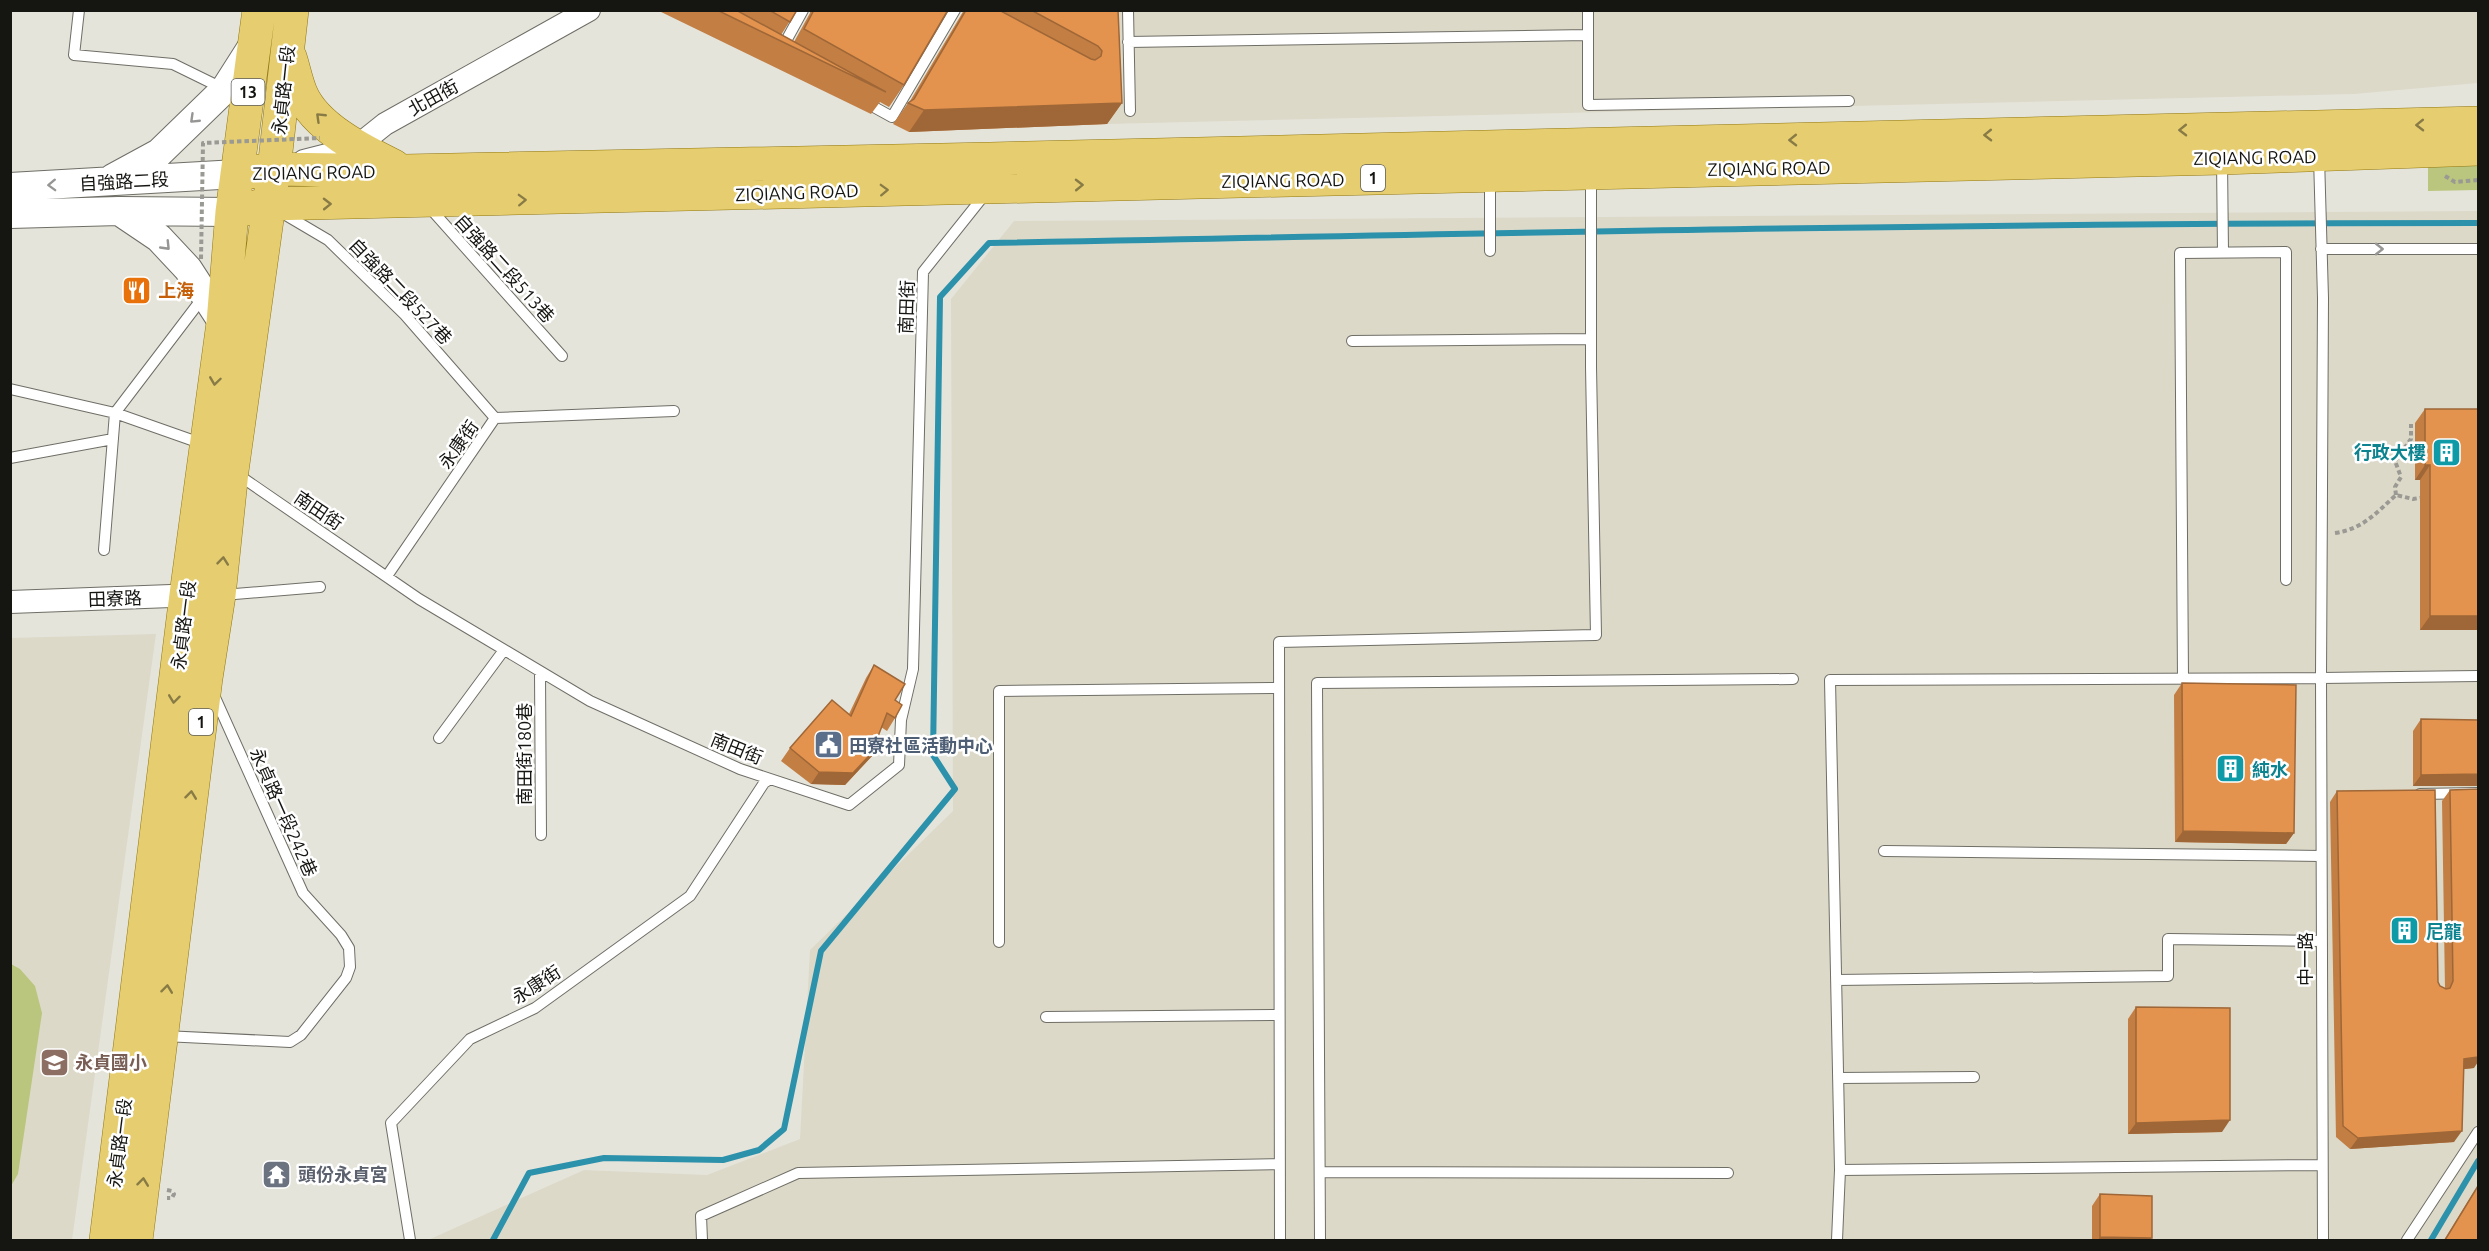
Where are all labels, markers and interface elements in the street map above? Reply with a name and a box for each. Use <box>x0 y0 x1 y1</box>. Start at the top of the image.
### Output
street label: 永貞路一段 <box>268 44 298 136</box>
street label: 北田街 <box>405 75 461 119</box>
road number: 13 <box>232 79 264 105</box>
one-way arrow <box>191 112 201 123</box>
one-way arrow <box>317 114 328 125</box>
one-way arrow <box>2416 118 2425 131</box>
one-way arrow <box>2179 124 2188 137</box>
one-way arrow <box>1984 129 1993 142</box>
one-way arrow <box>1789 134 1798 146</box>
street label: ZIQIANG ROAD <box>2193 146 2317 169</box>
street label: ZIQIANG ROAD <box>1707 157 1831 180</box>
street label: ZIQIANG ROAD <box>252 161 376 184</box>
road number: 1 <box>1361 165 1385 191</box>
street label: 自強路二段 <box>79 169 169 193</box>
street label: ZIQIANG ROAD <box>1221 169 1345 192</box>
one-way arrow <box>48 179 57 192</box>
one-way arrow <box>1075 179 1084 191</box>
street label: ZIQIANG ROAD <box>735 180 859 205</box>
one-way arrow <box>880 184 889 196</box>
one-way arrow <box>517 193 526 206</box>
one-way arrow <box>322 197 331 210</box>
street label: 自強路二段513巷 <box>451 210 559 326</box>
street label: 自強路二段527巷 <box>346 234 456 348</box>
one-way arrow <box>159 239 170 249</box>
one-way arrow <box>2375 243 2384 255</box>
restaurant icon: 上海 <box>121 274 153 306</box>
place label: 上海 <box>158 280 194 300</box>
street label: 南田街 <box>895 280 917 334</box>
one-way arrow <box>210 376 222 386</box>
street label: 永康街 <box>434 416 482 472</box>
building icon: 行政大樓 <box>2431 436 2463 468</box>
place label: 行政大樓 <box>2354 442 2426 462</box>
street label: 南田街 <box>291 487 347 533</box>
one-way arrow <box>216 556 229 565</box>
street label: 永貞路一段 <box>168 579 198 671</box>
street label: 田寮路 <box>88 587 142 609</box>
one-way arrow <box>168 695 181 704</box>
street label: 南田街180巷 <box>514 703 534 805</box>
road number: 1 <box>189 709 213 735</box>
street label: 南田街 <box>708 729 766 767</box>
public building icon: 田寮社區活動中心 <box>812 729 844 761</box>
place label: 田寮社區活動中心 <box>849 735 993 755</box>
street label: 永貞路一段242巷 <box>247 745 321 879</box>
building icon: 純水 <box>2215 753 2247 785</box>
place label: 純水 <box>2252 759 2288 779</box>
one-way arrow <box>185 791 197 800</box>
building icon: 尼龍 <box>2389 915 2421 947</box>
place label: 尼龍 <box>2426 921 2462 941</box>
street label: 中一路 <box>2295 932 2315 986</box>
street label: 永康街 <box>508 961 564 1007</box>
one-way arrow <box>160 984 172 993</box>
school or university icon: 永貞國小 <box>38 1046 70 1078</box>
place label: 永貞國小 <box>75 1052 147 1072</box>
street label: 永貞路一段 <box>104 1097 134 1189</box>
temple icon: 頭份永貞宮 <box>261 1158 293 1190</box>
place label: 頭份永貞宮 <box>298 1164 388 1184</box>
one-way arrow <box>136 1178 149 1187</box>

